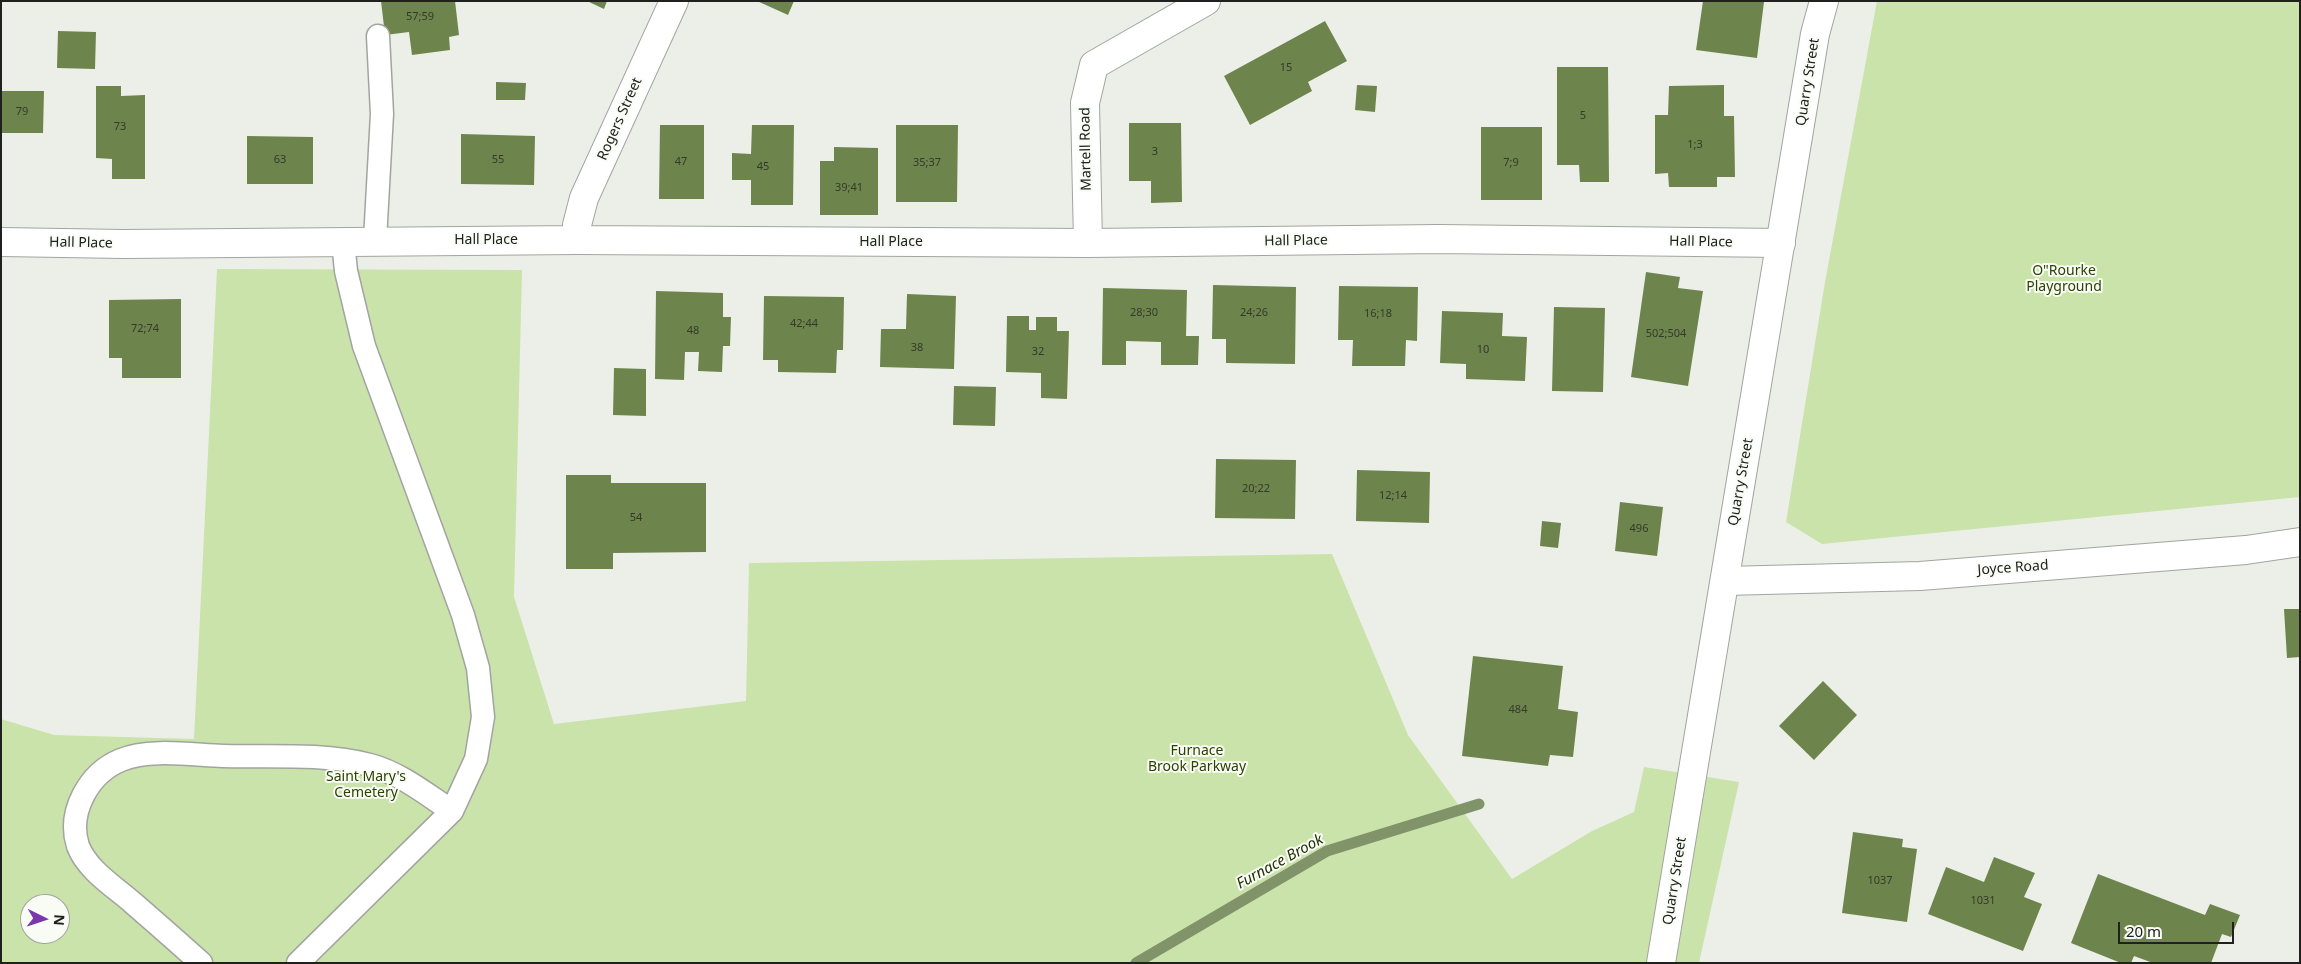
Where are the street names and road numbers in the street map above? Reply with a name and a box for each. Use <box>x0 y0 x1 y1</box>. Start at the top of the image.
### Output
street label: Quarry Street <box>1793 37 1823 127</box>
street label: Rogers Street <box>594 75 646 163</box>
street label: Martell Road <box>1077 107 1095 191</box>
street label: Hall Place <box>454 232 518 248</box>
street label: Hall Place <box>1264 232 1328 250</box>
street label: Hall Place <box>1669 233 1733 251</box>
street label: Hall Place <box>49 234 113 252</box>
street label: Hall Place <box>859 234 923 250</box>
street label: Quarry Street <box>1725 437 1757 527</box>
street label: Joyce Road <box>1977 557 2049 579</box>
street label: Quarry Street <box>1660 836 1690 926</box>

